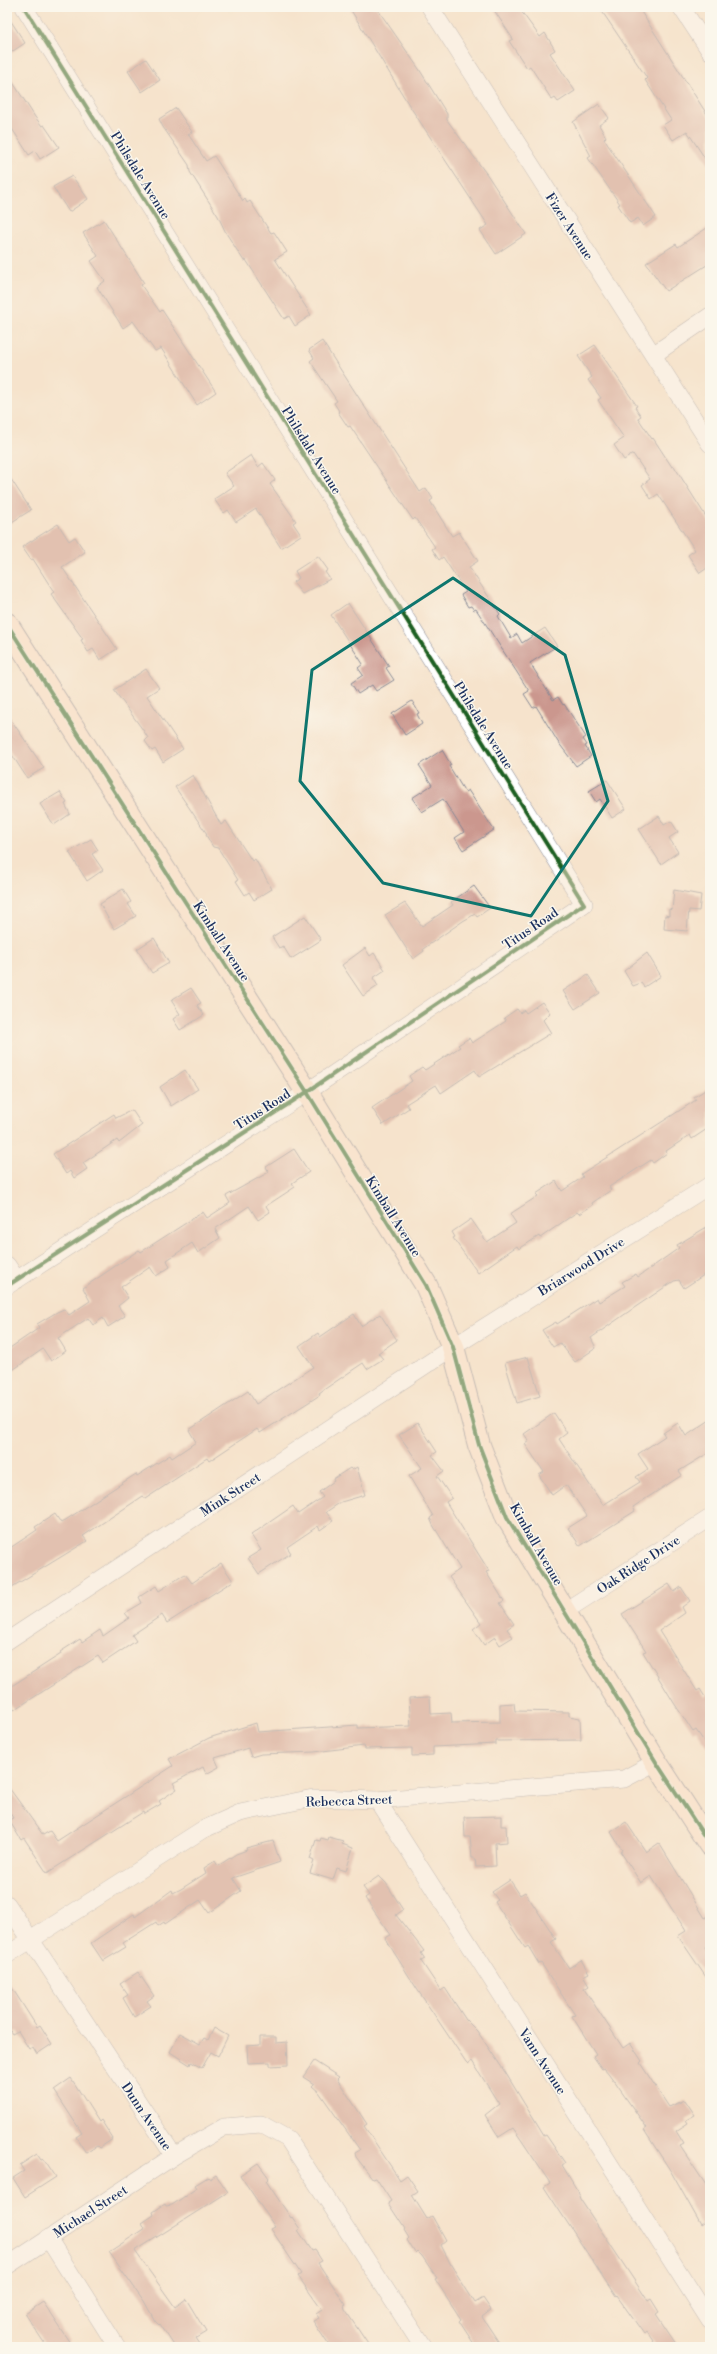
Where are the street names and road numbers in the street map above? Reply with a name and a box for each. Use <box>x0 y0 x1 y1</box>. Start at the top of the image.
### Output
street label: Philsdale Avenue <box>107 129 174 223</box>
street label: Fizer Avenue <box>542 190 597 263</box>
street label: Philsdale Avenue <box>278 404 345 498</box>
street label: Philsdale Avenue <box>450 679 517 773</box>
street label: Kimball Avenue <box>189 898 253 985</box>
street label: Titus Road <box>500 904 562 953</box>
street label: Titus Road <box>231 1085 294 1134</box>
street label: Kimball Avenue <box>362 1173 425 1260</box>
street label: Briarwood Drive <box>535 1234 628 1300</box>
street label: Mink Street <box>198 1469 264 1520</box>
street label: Kimball Avenue <box>506 1501 566 1589</box>
street label: Oak Ridge Drive <box>594 1532 683 1598</box>
street label: Rebecca Street <box>305 1791 393 1811</box>
street label: Vann Avenue <box>514 2025 570 2098</box>
street label: Dunn Avenue <box>118 2080 175 2154</box>
street label: Michael Street <box>51 2182 131 2242</box>

